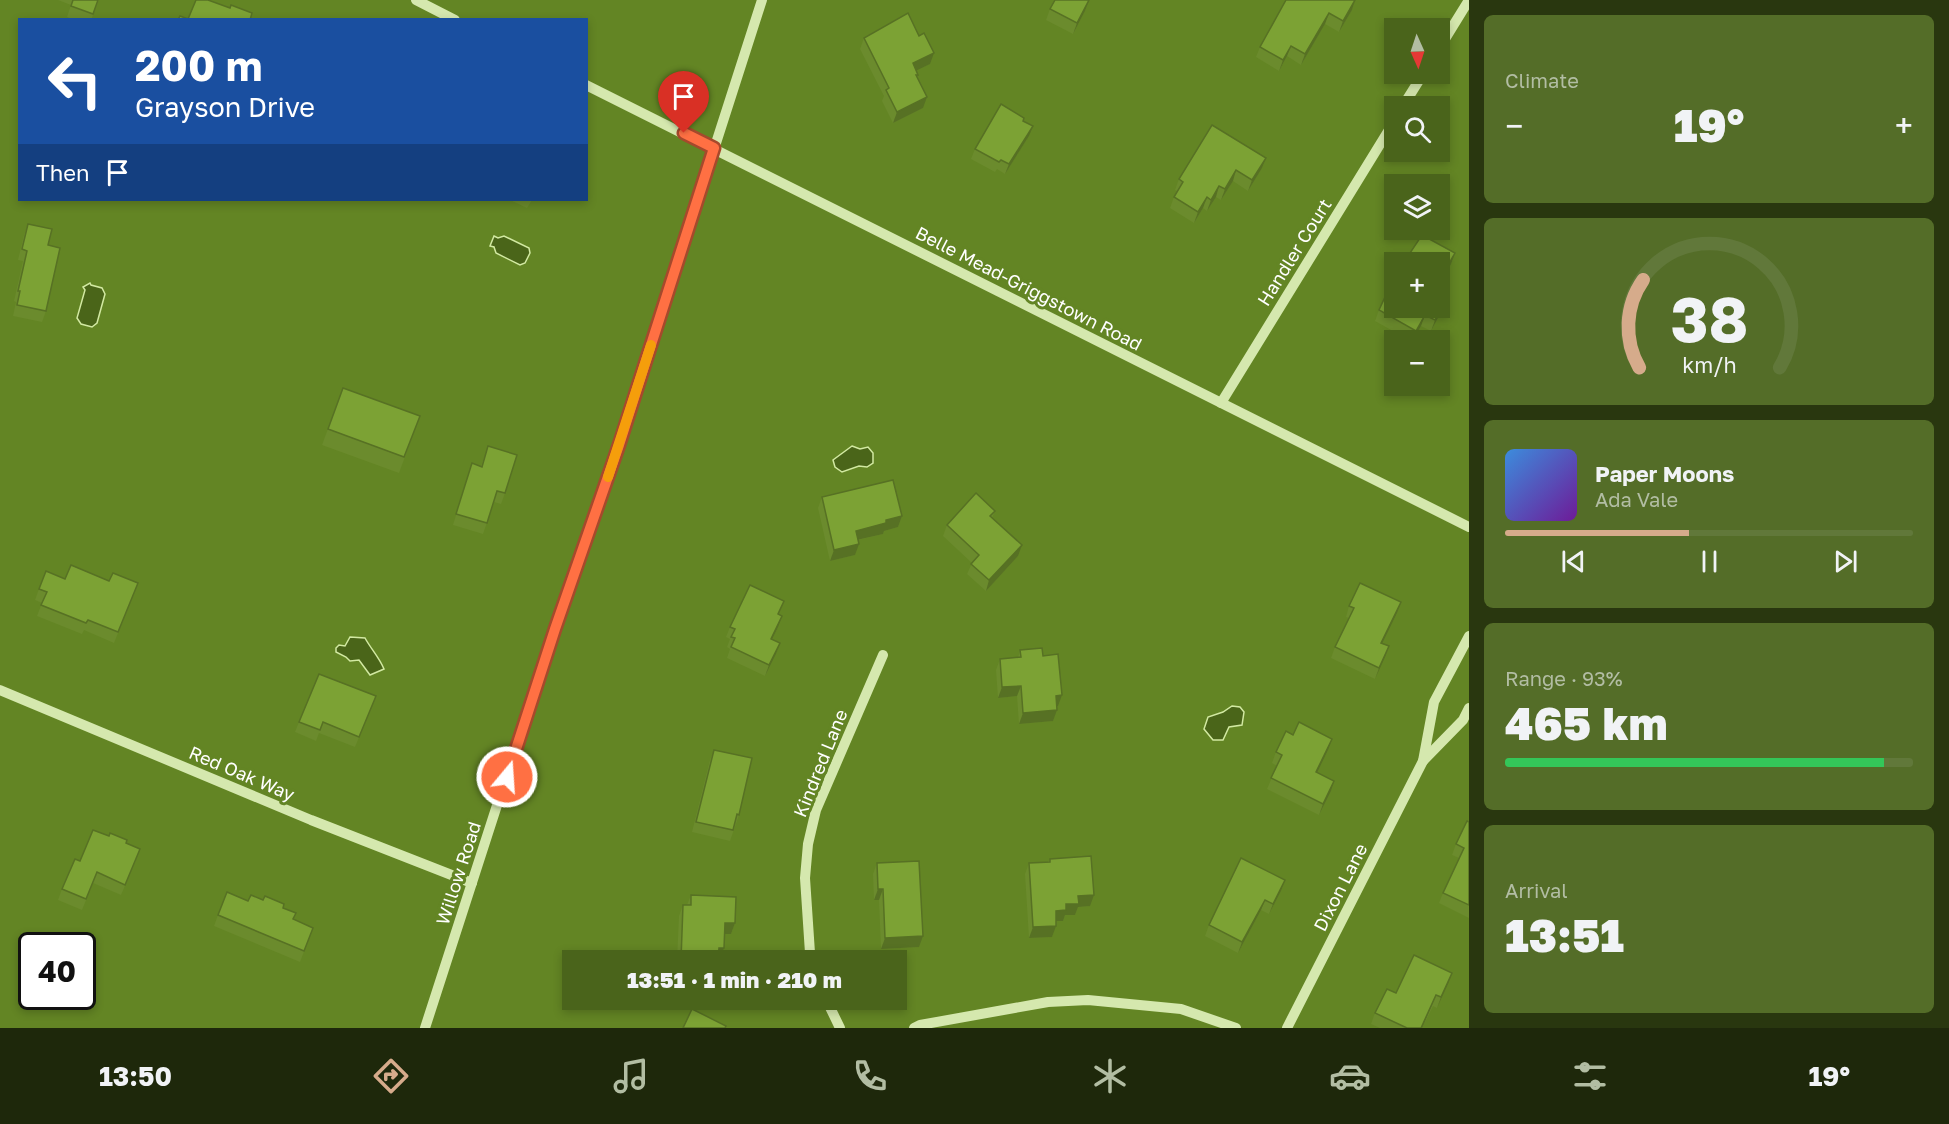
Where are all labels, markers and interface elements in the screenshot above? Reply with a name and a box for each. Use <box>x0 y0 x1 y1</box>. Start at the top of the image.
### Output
north arrow <box>1384 18 1450 84</box>
map controls <box>1384 18 1450 396</box>
text: 200 m <box>135 40 262 90</box>
icon: left <box>36 42 114 120</box>
text: Climate <box>1505 68 1579 92</box>
pin <box>658 71 709 133</box>
icon: arrive <box>667 80 700 113</box>
text: Grayson Drive <box>135 91 315 123</box>
button: search <box>1384 96 1450 162</box>
text: 19° <box>1674 98 1744 152</box>
text: − <box>1505 106 1523 145</box>
text: + <box>1895 106 1913 145</box>
icon: arrive <box>101 156 134 189</box>
text: Then <box>36 159 89 186</box>
button: layers <box>1384 174 1450 240</box>
street label: Handler Court <box>1252 194 1336 310</box>
street label: Belle Mead-Griggstown Road <box>912 221 1146 355</box>
button: + <box>1384 252 1450 318</box>
text: 38 <box>1670 282 1748 357</box>
button: − <box>1384 330 1450 396</box>
text: km/h <box>1682 353 1736 379</box>
text: Paper Moons <box>1595 460 1734 487</box>
text: Ada Vale <box>1595 487 1678 511</box>
icon: previous <box>1557 545 1590 578</box>
icon: pause <box>1693 545 1726 578</box>
icon: next <box>1829 545 1862 578</box>
text: Range · 93% <box>1505 666 1623 690</box>
text: 465 km <box>1505 696 1668 750</box>
street label: Kindred Lane <box>788 706 852 820</box>
street label: Red Oak Way <box>186 741 298 805</box>
position arrow <box>475 745 539 809</box>
street label: Willow Road <box>431 819 485 927</box>
street label: Dixon Lane <box>1309 839 1371 935</box>
text: Arrival <box>1505 878 1568 902</box>
text: 13:51 <box>1505 908 1624 962</box>
speed limit sign: 40 <box>18 932 96 1010</box>
text: 13:51 · 1 min · 210 m <box>627 966 842 993</box>
icon: directions <box>370 1055 412 1097</box>
icon: music <box>610 1055 652 1097</box>
icon: phone <box>849 1055 891 1097</box>
icon: climate <box>1089 1055 1131 1097</box>
icon: car <box>1329 1055 1371 1097</box>
icon: filters <box>1569 1055 1611 1097</box>
text: 13:50 <box>99 1060 172 1092</box>
text: 19° <box>1808 1060 1850 1092</box>

